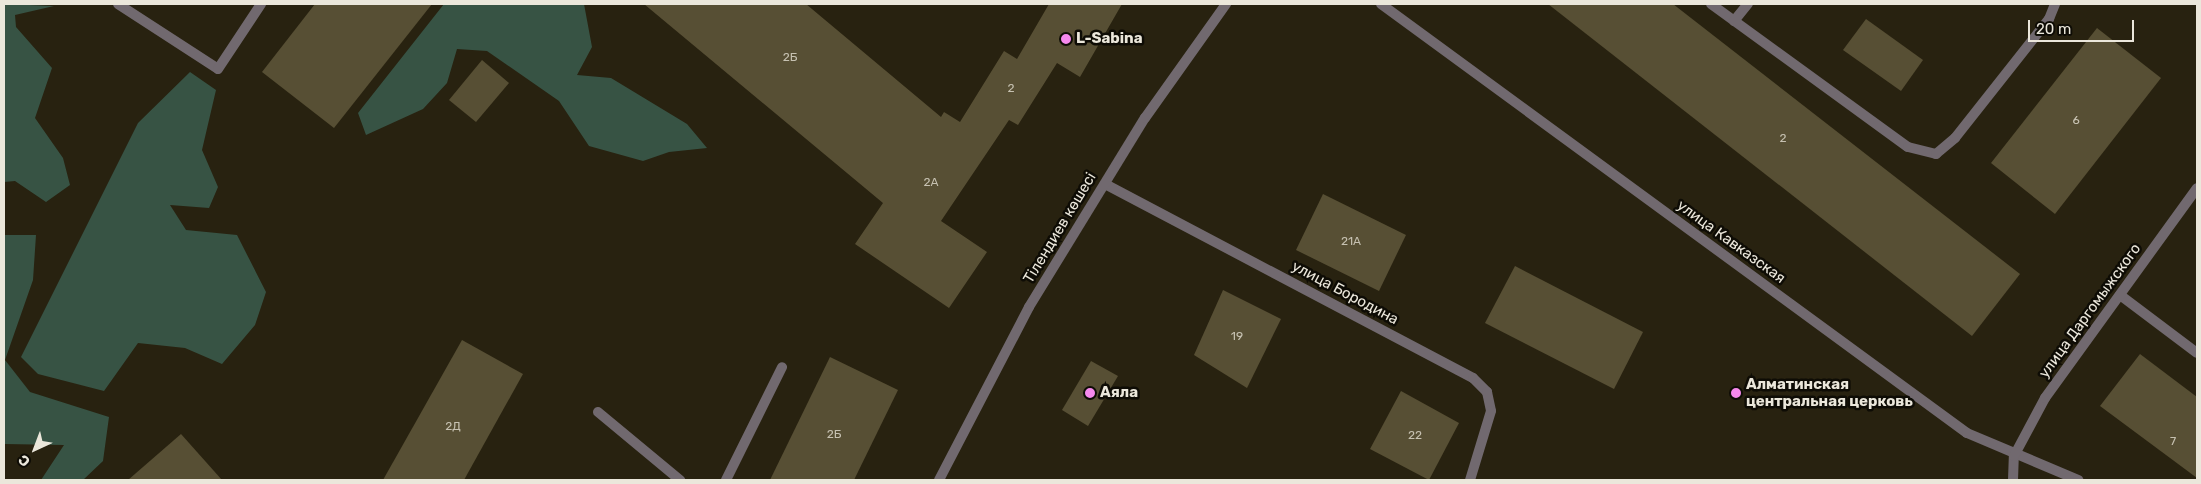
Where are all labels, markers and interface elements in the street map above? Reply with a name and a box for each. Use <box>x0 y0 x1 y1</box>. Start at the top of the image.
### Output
scale bar <box>2031 10 2137 42</box>
text: 20 m <box>2036 20 2071 38</box>
place label: L-Sabina <box>1076 30 1143 48</box>
marker: L-Sabina <box>1060 33 1072 45</box>
house number: 2Б <box>783 51 797 65</box>
house number: 2 <box>1007 82 1015 96</box>
house number: 6 <box>2072 114 2080 128</box>
house number: 2 <box>1779 132 1787 146</box>
street label: Тілендиев көшесі <box>1020 169 1100 287</box>
house number: 2А <box>923 176 939 190</box>
street label: улица Кавказская <box>1673 197 1789 287</box>
house number: 21А <box>1341 235 1361 249</box>
street label: улица Даргомыжского <box>2035 240 2145 382</box>
street label: улица Бородина <box>1289 257 1401 329</box>
house number: 19 <box>1231 330 1243 344</box>
place label: Алматинская центральная церковь <box>1746 375 1913 410</box>
place label: Аяла <box>1100 384 1138 402</box>
marker: Аяла <box>1084 387 1096 399</box>
marker: Алматинская центральная церковь <box>1730 387 1742 399</box>
house number: 2Д <box>445 420 461 434</box>
north arrow <box>10 424 60 474</box>
house number: 2Б <box>827 428 841 442</box>
house number: 22 <box>1408 429 1422 443</box>
house number: 7 <box>2170 435 2176 449</box>
text: С <box>15 451 34 470</box>

